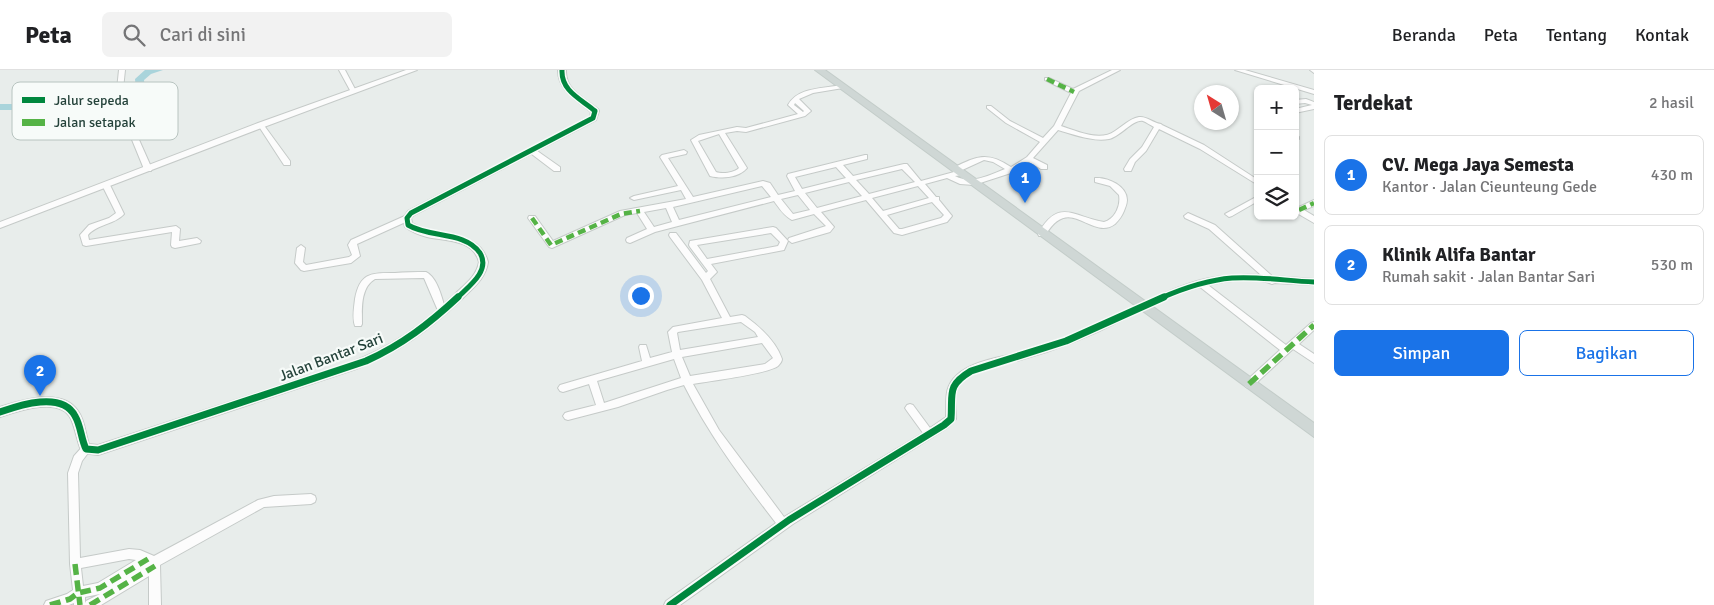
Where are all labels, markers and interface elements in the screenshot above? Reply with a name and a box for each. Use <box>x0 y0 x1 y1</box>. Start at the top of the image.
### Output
search box <box>102 12 452 57</box>
text: Peta <box>25 20 72 50</box>
icon: search <box>120 21 148 49</box>
text: Cari di sini <box>160 23 246 47</box>
text: Beranda <box>1392 24 1456 46</box>
text: Peta <box>1484 24 1518 46</box>
text: Tentang <box>1546 24 1607 46</box>
text: Kontak <box>1635 24 1689 46</box>
legend <box>12 82 178 140</box>
north arrow <box>1194 85 1239 130</box>
map controls <box>1254 85 1299 220</box>
button: + <box>1254 85 1299 130</box>
text: Terdekat <box>1334 90 1413 116</box>
text: Jalur sepeda <box>54 92 129 109</box>
text: 2 hasil <box>1649 93 1694 113</box>
text: Jalan setapak <box>54 114 136 131</box>
button: − <box>1254 130 1299 175</box>
text: CV. Mega Jaya Semesta <box>1382 153 1574 177</box>
pin: 1 <box>1009 162 1041 203</box>
text: 1 <box>1347 165 1355 185</box>
text: 430 m <box>1651 165 1693 185</box>
button: layers <box>1254 175 1299 220</box>
text: Kantor · Jalan Cieunteung Gede <box>1382 177 1597 197</box>
text: Klinik Alifa Bantar <box>1382 243 1536 267</box>
text: 2 <box>1347 255 1355 275</box>
text: 530 m <box>1651 255 1693 275</box>
text: Rumah sakit · Jalan Bantar Sari <box>1382 267 1595 287</box>
your location <box>628 283 654 309</box>
street label: Jalan Bantar Sari <box>277 329 385 385</box>
button: Simpan <box>1334 330 1509 376</box>
button: Bagikan <box>1519 330 1694 376</box>
pin: 2 <box>24 355 56 396</box>

